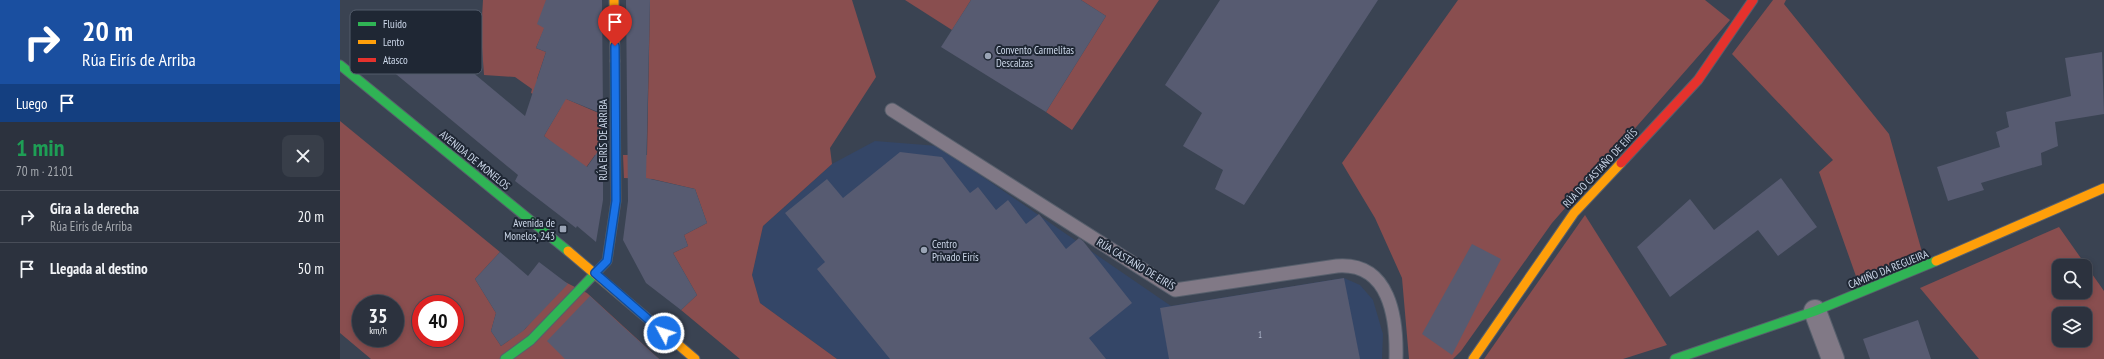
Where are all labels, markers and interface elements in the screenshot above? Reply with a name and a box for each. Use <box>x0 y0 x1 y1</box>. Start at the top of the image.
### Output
pin <box>598 5 632 46</box>
legend <box>350 10 482 74</box>
icon: arrive <box>604 11 626 33</box>
text: 20 m <box>82 12 133 49</box>
icon: right <box>16 16 68 68</box>
text: Fluido <box>383 17 407 31</box>
text: Lento <box>383 35 404 49</box>
place label: Convento Carmelitas Descalzas <box>996 43 1074 70</box>
text: Rúa Eirís de Arriba <box>82 48 196 71</box>
marker: Convento Carmelitas Descalzas <box>983 51 993 61</box>
text: Atasco <box>383 53 408 67</box>
icon: arrive <box>56 92 78 114</box>
text: Luego <box>16 94 48 113</box>
street label: RÚA EIRÍS DE ARRIBA <box>596 98 610 181</box>
street label: RÚA DO CASTAÑO DE EIRÍS <box>1560 125 1641 211</box>
street label: AVENIDA DE MONELOS <box>437 127 513 193</box>
text: 1 min <box>16 132 64 163</box>
button: close <box>282 135 324 177</box>
text: 70 m · 21:01 <box>16 163 73 180</box>
text: Gira a la derecha <box>50 199 139 218</box>
icon: right <box>16 206 38 228</box>
text: 20 m <box>298 207 324 226</box>
place label: Avenida de Monelos, 243 <box>504 216 555 243</box>
text: Rúa Eirís de Arriba <box>50 218 132 235</box>
marker: Avenida de Monelos, 243 <box>558 224 568 234</box>
street label: RÚA CASTAÑO DE EIRÍS <box>1094 235 1178 293</box>
place label: Centro Privado Eirís <box>932 237 979 264</box>
marker: Centro Privado Eirís <box>919 245 929 255</box>
street label: CAMIÑO DA REGUEIRA <box>1846 246 1931 291</box>
icon: arrive <box>16 258 38 280</box>
text: Llegada al destino <box>50 259 148 278</box>
text: 50 m <box>298 259 324 278</box>
map controls <box>2052 259 2092 347</box>
button: search <box>2052 259 2092 299</box>
speed limit sign: 40 <box>412 295 464 347</box>
text: 35 <box>368 303 388 329</box>
button: layers <box>2052 307 2092 347</box>
position arrow <box>643 312 685 354</box>
text: km/h <box>369 324 387 337</box>
house number: 1 <box>1258 329 1262 340</box>

